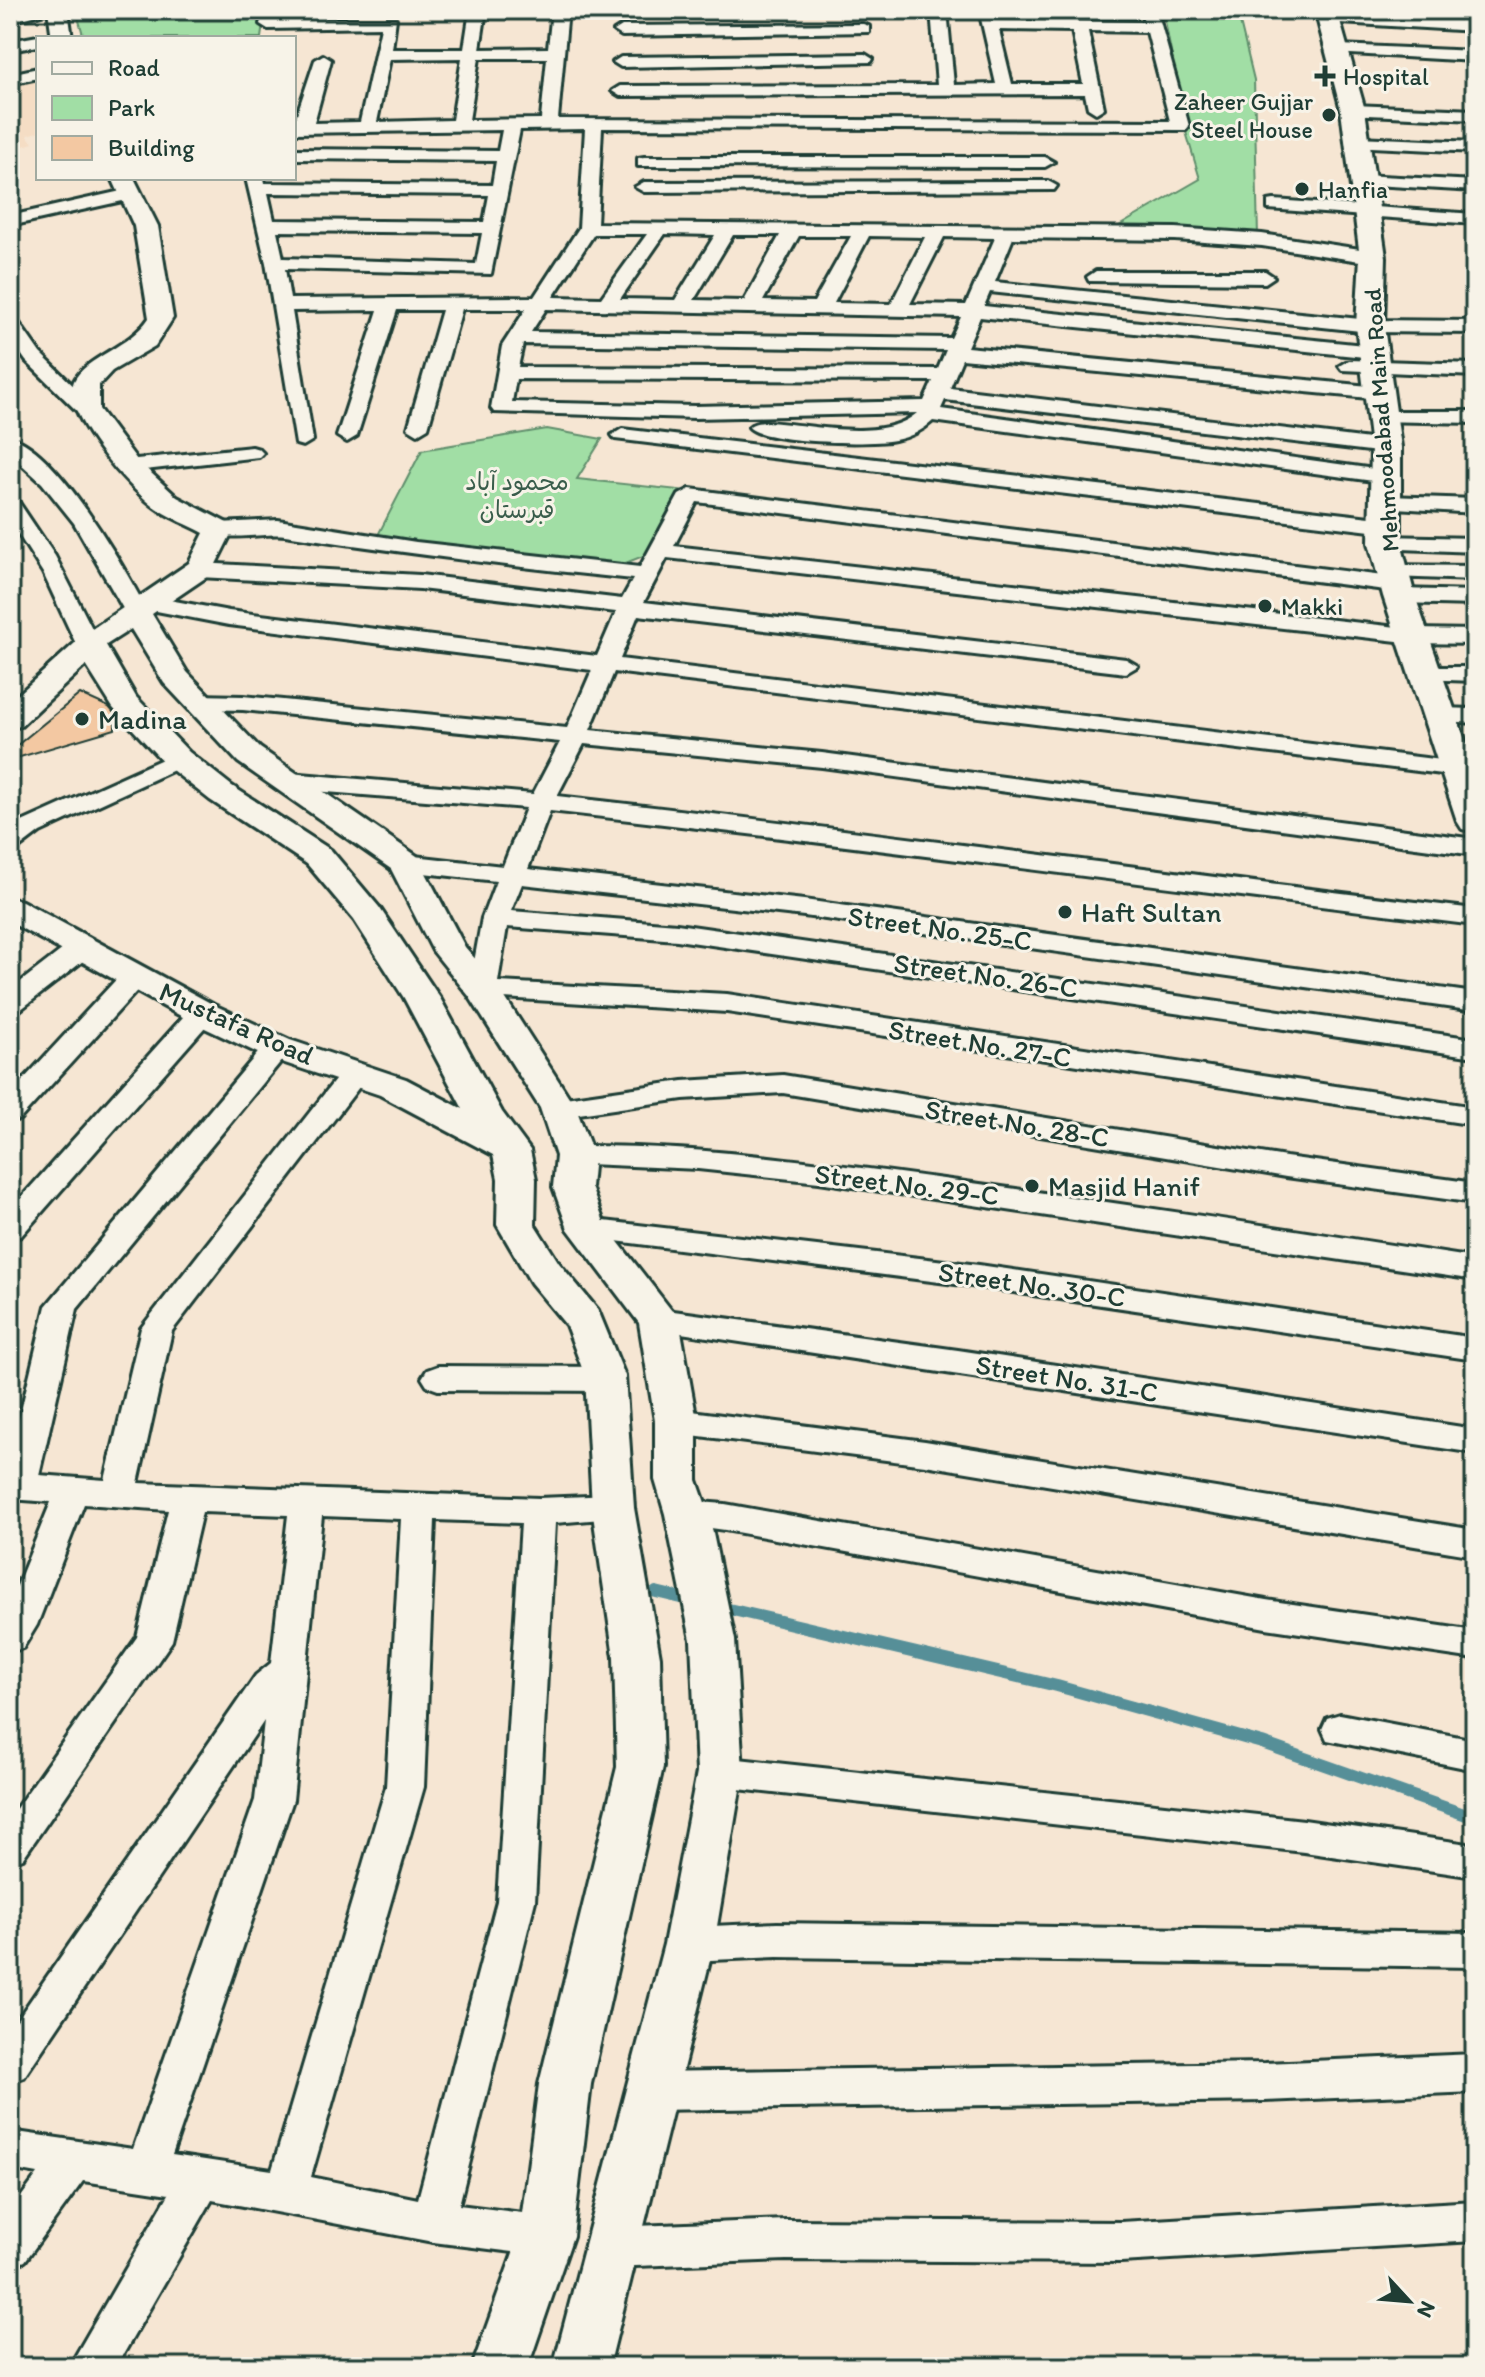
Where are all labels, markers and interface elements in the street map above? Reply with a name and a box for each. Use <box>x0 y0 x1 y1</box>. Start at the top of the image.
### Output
legend <box>36 36 296 180</box>
text: Road <box>108 53 160 82</box>
place label: Hospital <box>1343 62 1429 91</box>
marker: Hospital <box>1314 65 1336 87</box>
place label: Zaheer Gujjar Steel House <box>1174 87 1313 144</box>
text: Park <box>108 93 155 122</box>
marker: Zaheer Gujjar Steel House <box>1320 106 1338 124</box>
text: Building <box>108 133 195 162</box>
place label: Hanfia <box>1318 175 1388 204</box>
marker: Hanfia <box>1293 180 1311 198</box>
street label: Mehmoodabad Main Road <box>1357 287 1405 553</box>
park label: محمود آباد قبرستان <box>465 467 569 524</box>
place label: Makki <box>1281 592 1343 621</box>
marker: Makki <box>1256 597 1274 615</box>
place label: Madina <box>98 702 187 736</box>
marker: Madina <box>73 710 91 728</box>
place label: Haft Sultan <box>1081 895 1222 929</box>
street label: Street No. 25-C <box>846 898 1034 958</box>
marker: Haft Sultan <box>1056 903 1074 921</box>
street label: Street No. 26-C <box>892 945 1080 1005</box>
street label: Mustafa Road <box>154 974 320 1072</box>
street label: Street No. 27-C <box>886 1012 1074 1074</box>
street label: Street No. 28-C <box>923 1092 1111 1154</box>
street label: Street No. 29-C <box>813 1156 1001 1212</box>
place label: Masjid Hanif <box>1048 1169 1201 1203</box>
marker: Masjid Hanif <box>1023 1177 1041 1195</box>
street label: Street No. 30-C <box>936 1254 1128 1314</box>
street label: Street No. 31-C <box>973 1347 1161 1409</box>
north arrow <box>1369 2261 1449 2341</box>
text: N <box>1411 2297 1442 2322</box>

